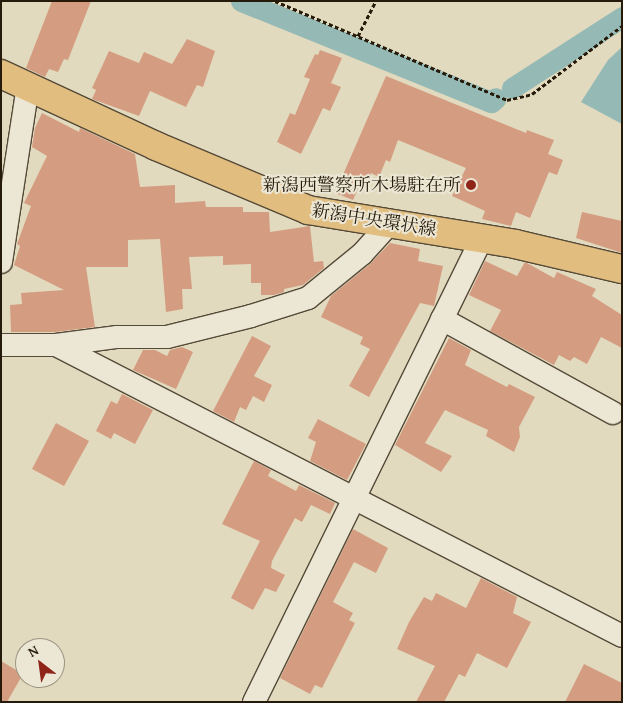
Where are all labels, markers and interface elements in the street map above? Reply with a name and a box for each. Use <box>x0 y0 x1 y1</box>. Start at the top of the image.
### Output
place label: 新潟西警察所木場駐在所 <box>263 174 461 196</box>
marker: 新潟西警察所木場駐在所 <box>465 179 477 191</box>
street label: 新潟中央環状線 <box>310 199 438 241</box>
north arrow <box>15 638 65 688</box>
text: N <box>24 640 42 662</box>

